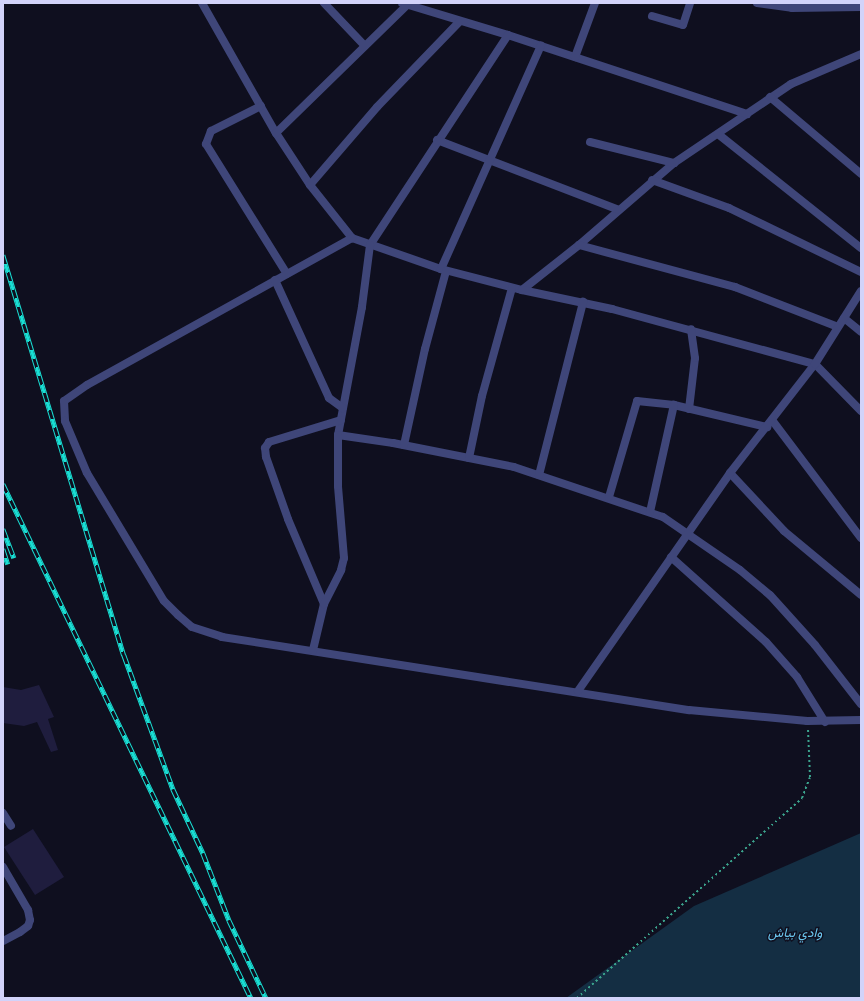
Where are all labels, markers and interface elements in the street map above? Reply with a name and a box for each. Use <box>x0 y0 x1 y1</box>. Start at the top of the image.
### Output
water label: وادي بياش <box>768 925 822 941</box>

